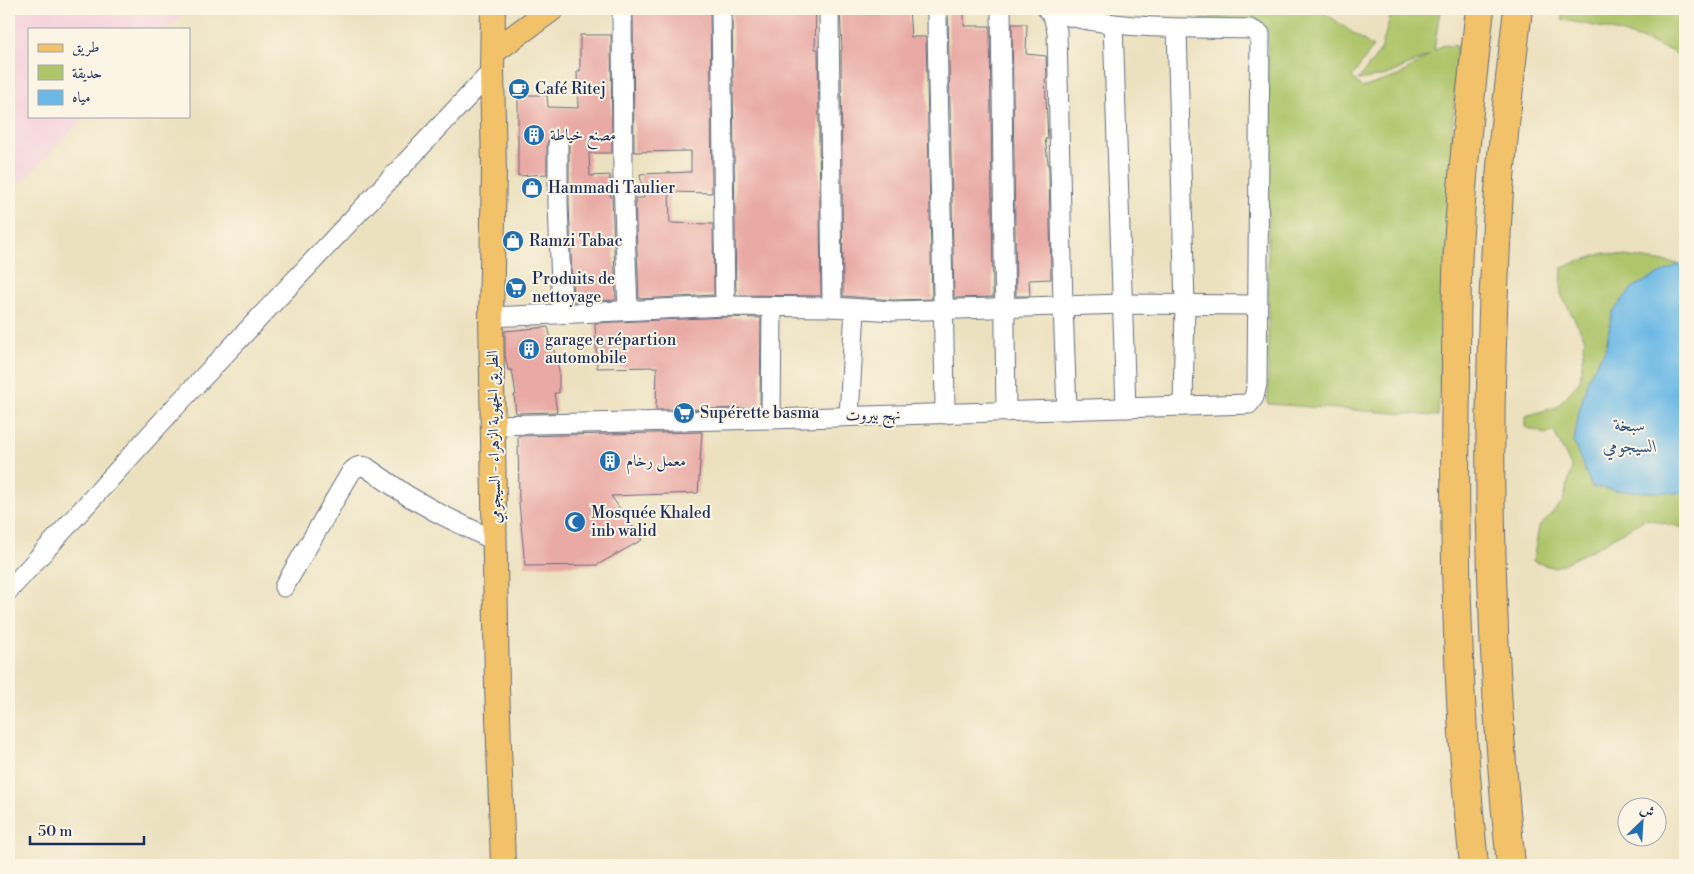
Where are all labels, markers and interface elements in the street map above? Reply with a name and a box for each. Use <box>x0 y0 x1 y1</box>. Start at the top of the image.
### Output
legend <box>28 28 190 118</box>
text: طريق <box>72 38 99 57</box>
text: حديقة <box>72 64 102 83</box>
cafe icon: Café Ritej <box>507 77 531 101</box>
place label: Café Ritej <box>535 79 606 99</box>
text: مياه <box>72 88 90 107</box>
building icon: مصنع خياطة <box>522 123 546 147</box>
place label: مصنع خياطة <box>550 125 616 150</box>
shop icon: Hammadi Taulier <box>520 176 544 200</box>
place label: Hammadi Taulier <box>548 178 675 198</box>
shop icon: Ramzi Tabac <box>501 229 525 253</box>
place label: Ramzi Tabac <box>529 231 623 251</box>
place label: Produits de nettoyage <box>532 269 615 307</box>
supermarket icon: Produits de nettoyage <box>504 276 528 300</box>
place label: garage e répartion automobile <box>545 330 677 368</box>
building icon: garage e répartion automobile <box>517 337 541 361</box>
street label: الطريق الجهوية الزهراء - السيجومي <box>482 350 508 524</box>
supermarket icon: Supérette basma <box>672 401 696 425</box>
place label: Supérette basma <box>700 403 820 423</box>
street label: نهج بيروت <box>845 405 901 429</box>
water label: سبخة السيجومي <box>1603 414 1657 461</box>
building icon: معمل رخام <box>598 449 622 473</box>
place label: معمل رخام <box>626 451 686 475</box>
place label: Mosquée Khaled inb walid <box>591 503 711 541</box>
mosque icon: Mosquée Khaled inb walid <box>563 510 587 534</box>
north arrow <box>1616 796 1666 846</box>
text: ش <box>1637 800 1657 822</box>
scale bar <box>30 814 144 846</box>
text: 50 m <box>38 822 72 841</box>

